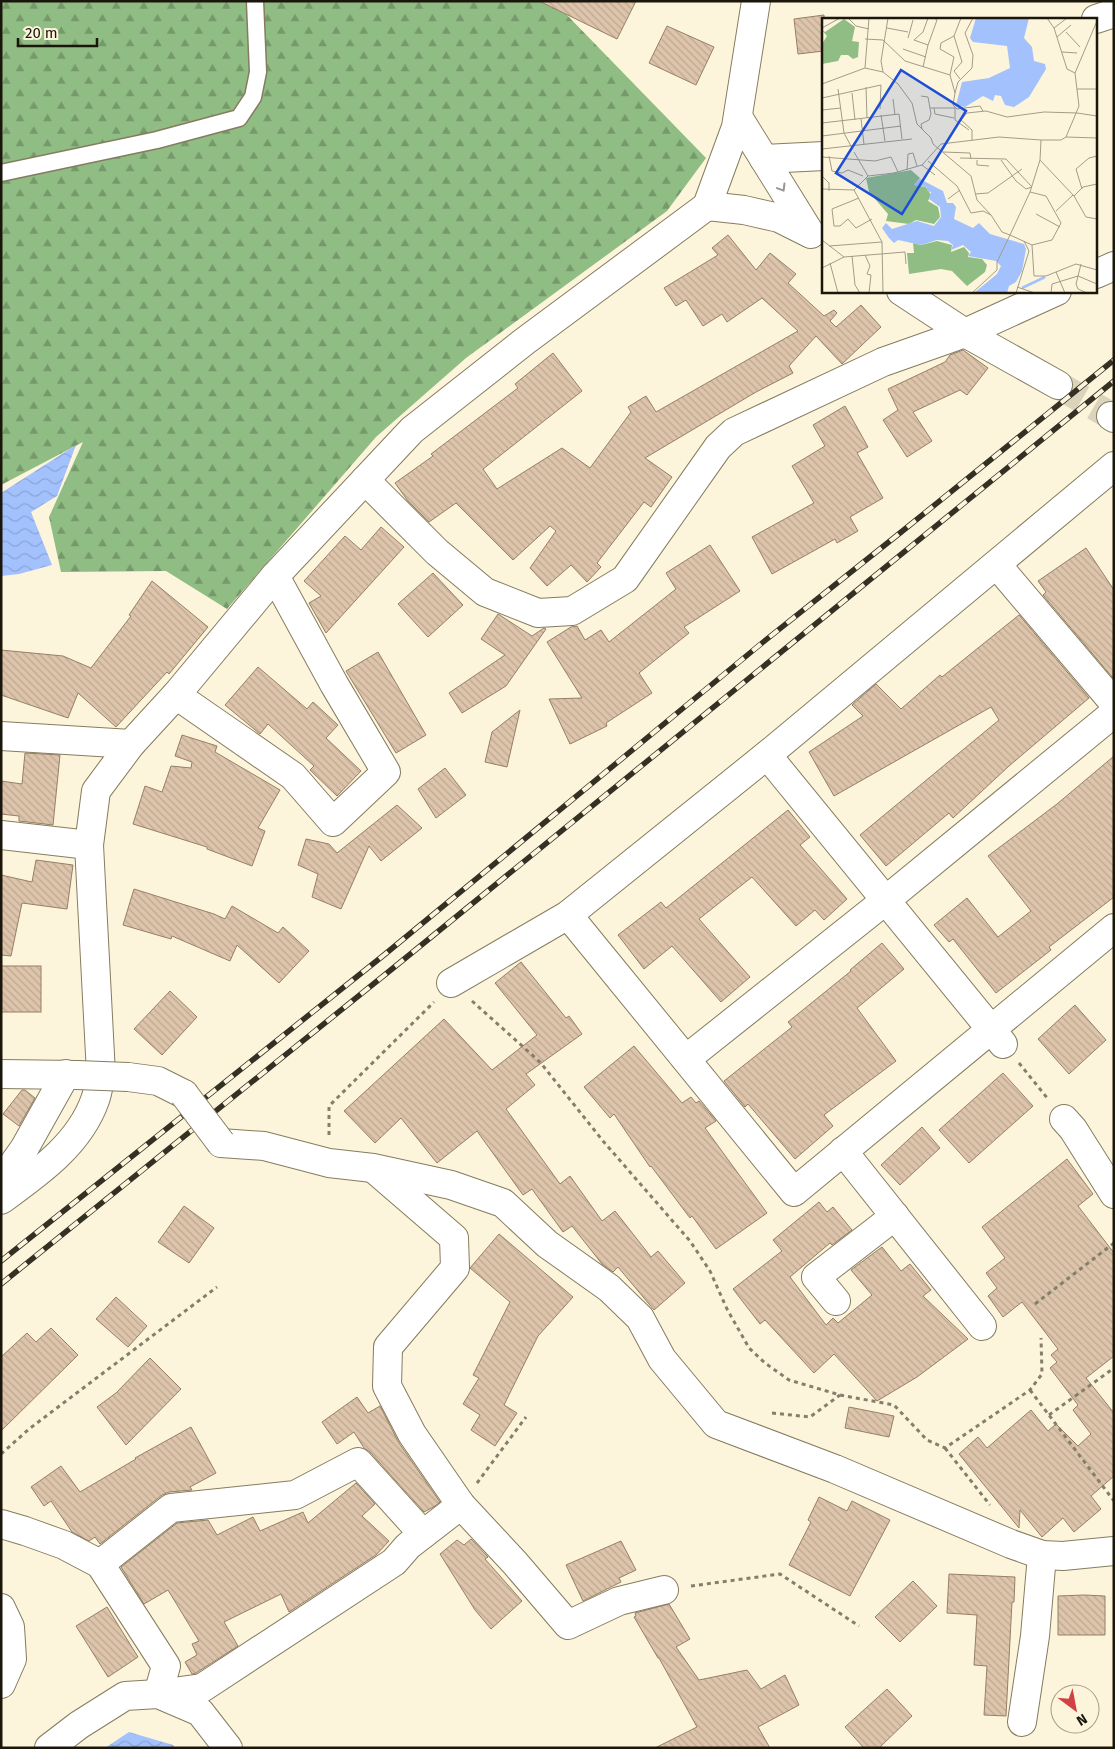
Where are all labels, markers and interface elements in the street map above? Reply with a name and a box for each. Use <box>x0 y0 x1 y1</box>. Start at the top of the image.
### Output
scale bar <box>18 15 96 47</box>
inset map <box>822 18 1098 292</box>
text: 20 m <box>25 24 58 42</box>
one-way arrow <box>775 183 785 192</box>
north arrow <box>1050 1684 1100 1734</box>
text: N <box>1073 1710 1090 1729</box>

